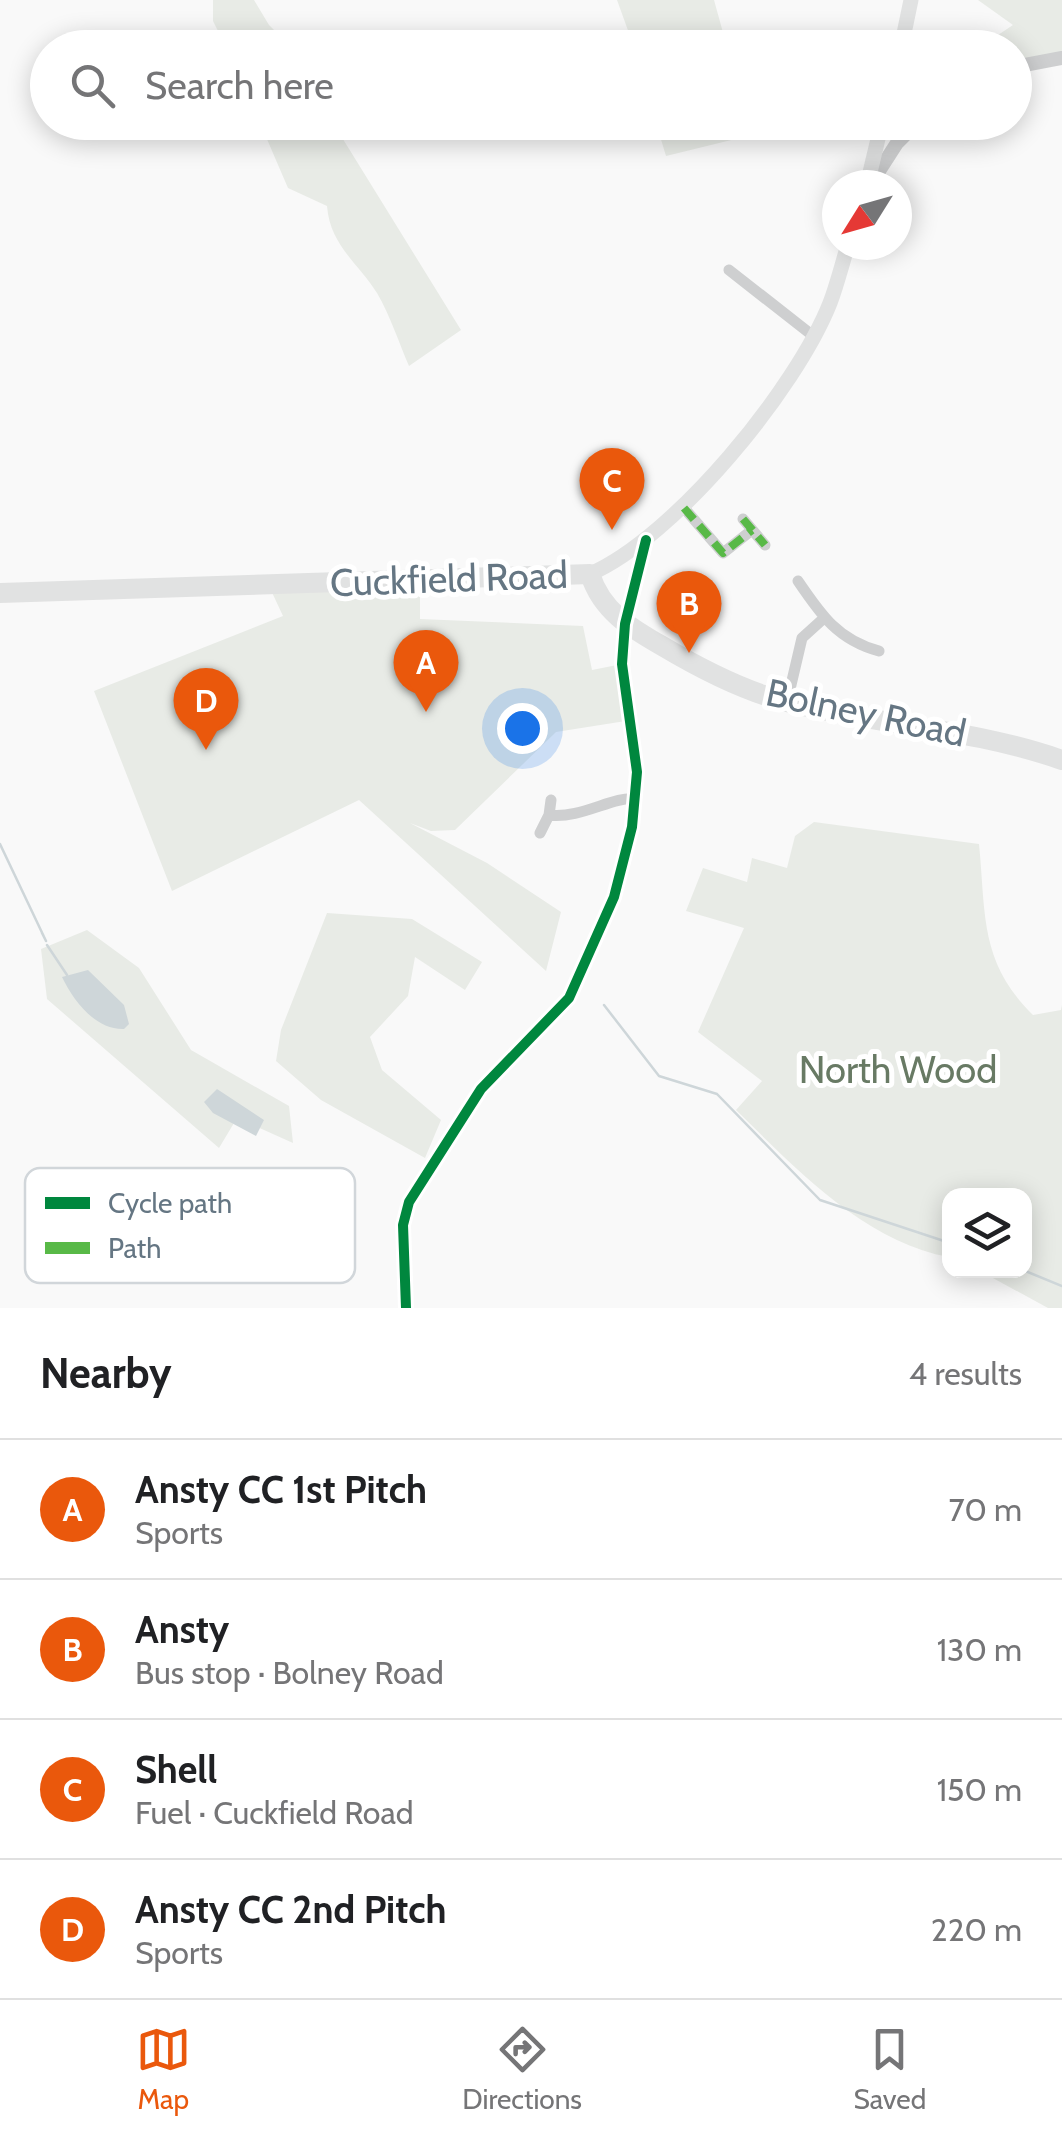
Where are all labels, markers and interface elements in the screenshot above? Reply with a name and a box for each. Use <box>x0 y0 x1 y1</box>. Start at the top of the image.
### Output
search box <box>30 30 1032 140</box>
icon: search <box>65 58 120 113</box>
text: Search here <box>145 62 334 109</box>
north arrow <box>822 170 912 260</box>
pin: C <box>580 448 644 530</box>
street label: Cuckfield Road <box>329 551 569 606</box>
pin: B <box>656 570 722 653</box>
pin: A <box>394 630 458 712</box>
pin: D <box>174 668 238 750</box>
street label: Bolney Road <box>762 668 970 757</box>
your location <box>497 703 548 754</box>
park label: North Wood <box>799 1046 997 1093</box>
legend <box>25 1168 355 1283</box>
text: Cycle path <box>108 1186 232 1220</box>
map controls <box>942 1188 1032 1278</box>
button: layers <box>942 1188 1032 1278</box>
text: Path <box>108 1231 161 1265</box>
text: Nearby <box>40 1347 172 1399</box>
text: 4 results <box>909 1354 1022 1393</box>
text: Ansty CC 1st Pitch <box>135 1466 427 1513</box>
text: A <box>62 1490 83 1529</box>
text: 70 m <box>949 1490 1022 1529</box>
text: Sports <box>135 1513 223 1552</box>
text: Ansty <box>135 1606 229 1653</box>
text: B <box>62 1630 83 1669</box>
text: 130 m <box>937 1630 1022 1669</box>
text: Bus stop · Bolney Road <box>135 1653 444 1692</box>
text: Shell <box>135 1746 217 1793</box>
text: C <box>63 1770 82 1809</box>
text: 150 m <box>937 1770 1022 1809</box>
text: Fuel · Cuckfield Road <box>135 1793 414 1832</box>
text: Ansty CC 2nd Pitch <box>135 1886 447 1933</box>
text: D <box>61 1910 84 1949</box>
text: 220 m <box>931 1910 1022 1949</box>
text: Sports <box>135 1933 223 1972</box>
tab: Map <box>136 2022 191 2116</box>
tab: Directions <box>462 2022 582 2116</box>
tab: Saved <box>854 2022 926 2116</box>

